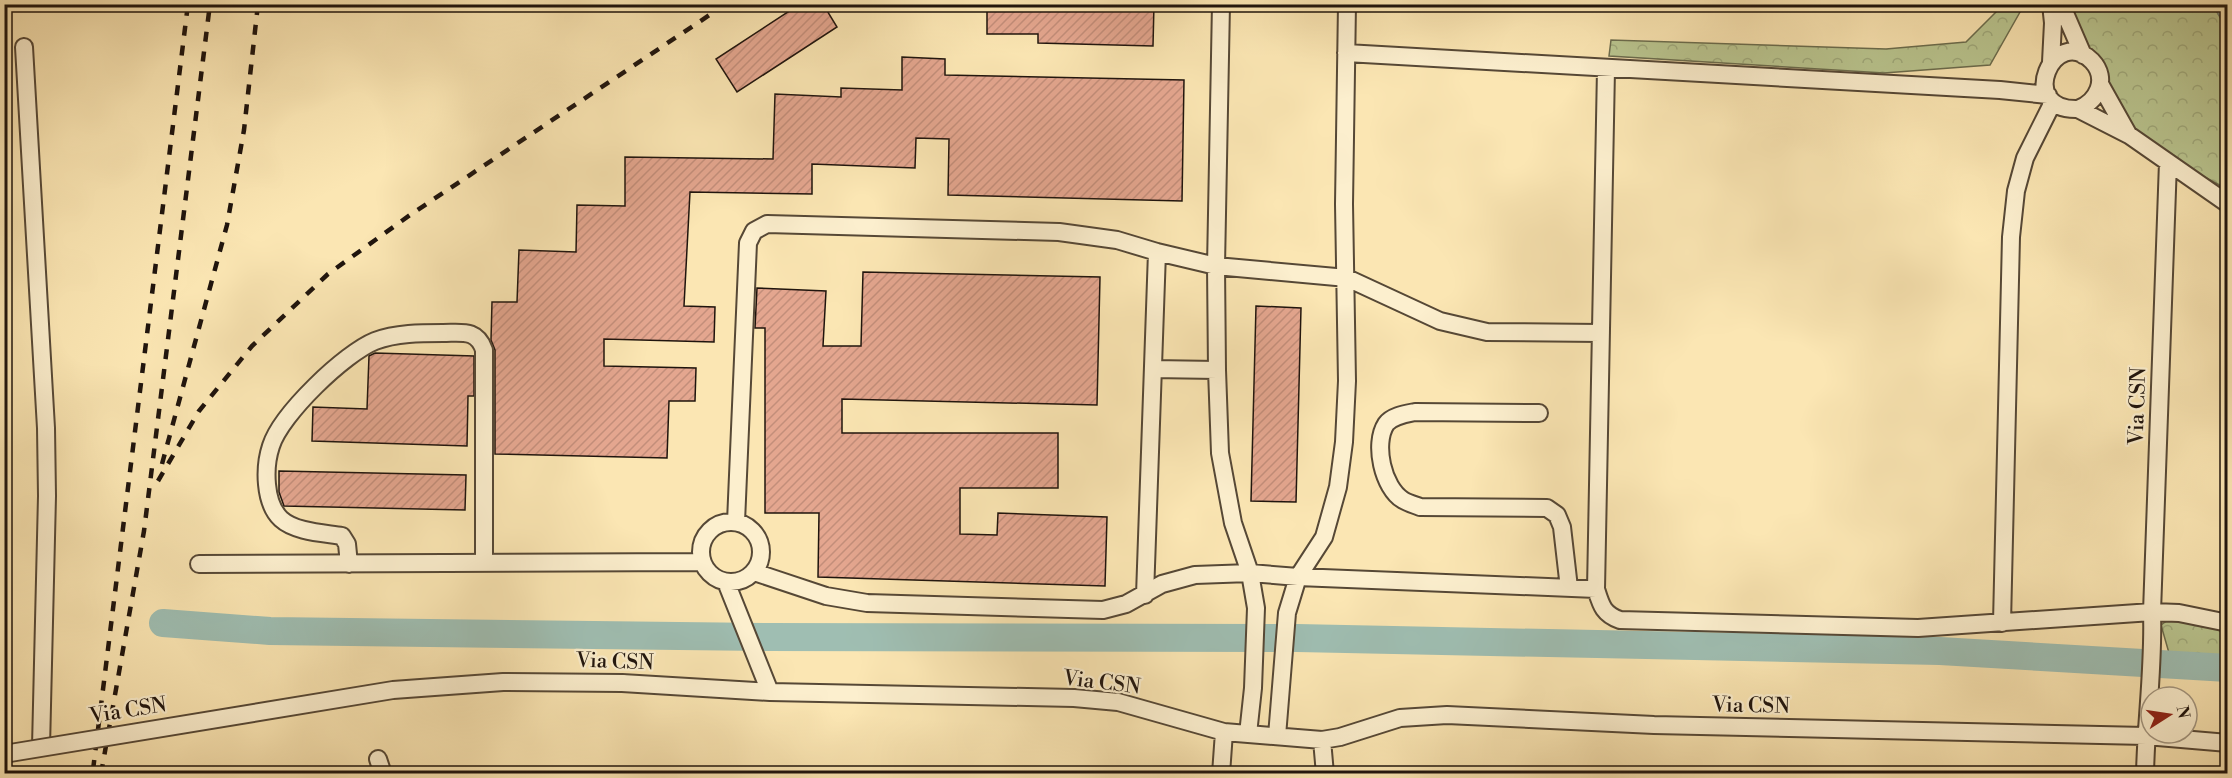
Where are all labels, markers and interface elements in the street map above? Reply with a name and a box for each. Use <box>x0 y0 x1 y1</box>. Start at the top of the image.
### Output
street label: Via CSN <box>2124 366 2152 446</box>
street label: Via CSN <box>575 648 655 676</box>
street label: Via CSN <box>1061 665 1142 701</box>
north arrow <box>2139 685 2199 745</box>
street label: Via CSN <box>87 692 169 730</box>
street label: Via CSN <box>1711 692 1790 720</box>
text: N <box>2172 704 2194 721</box>

